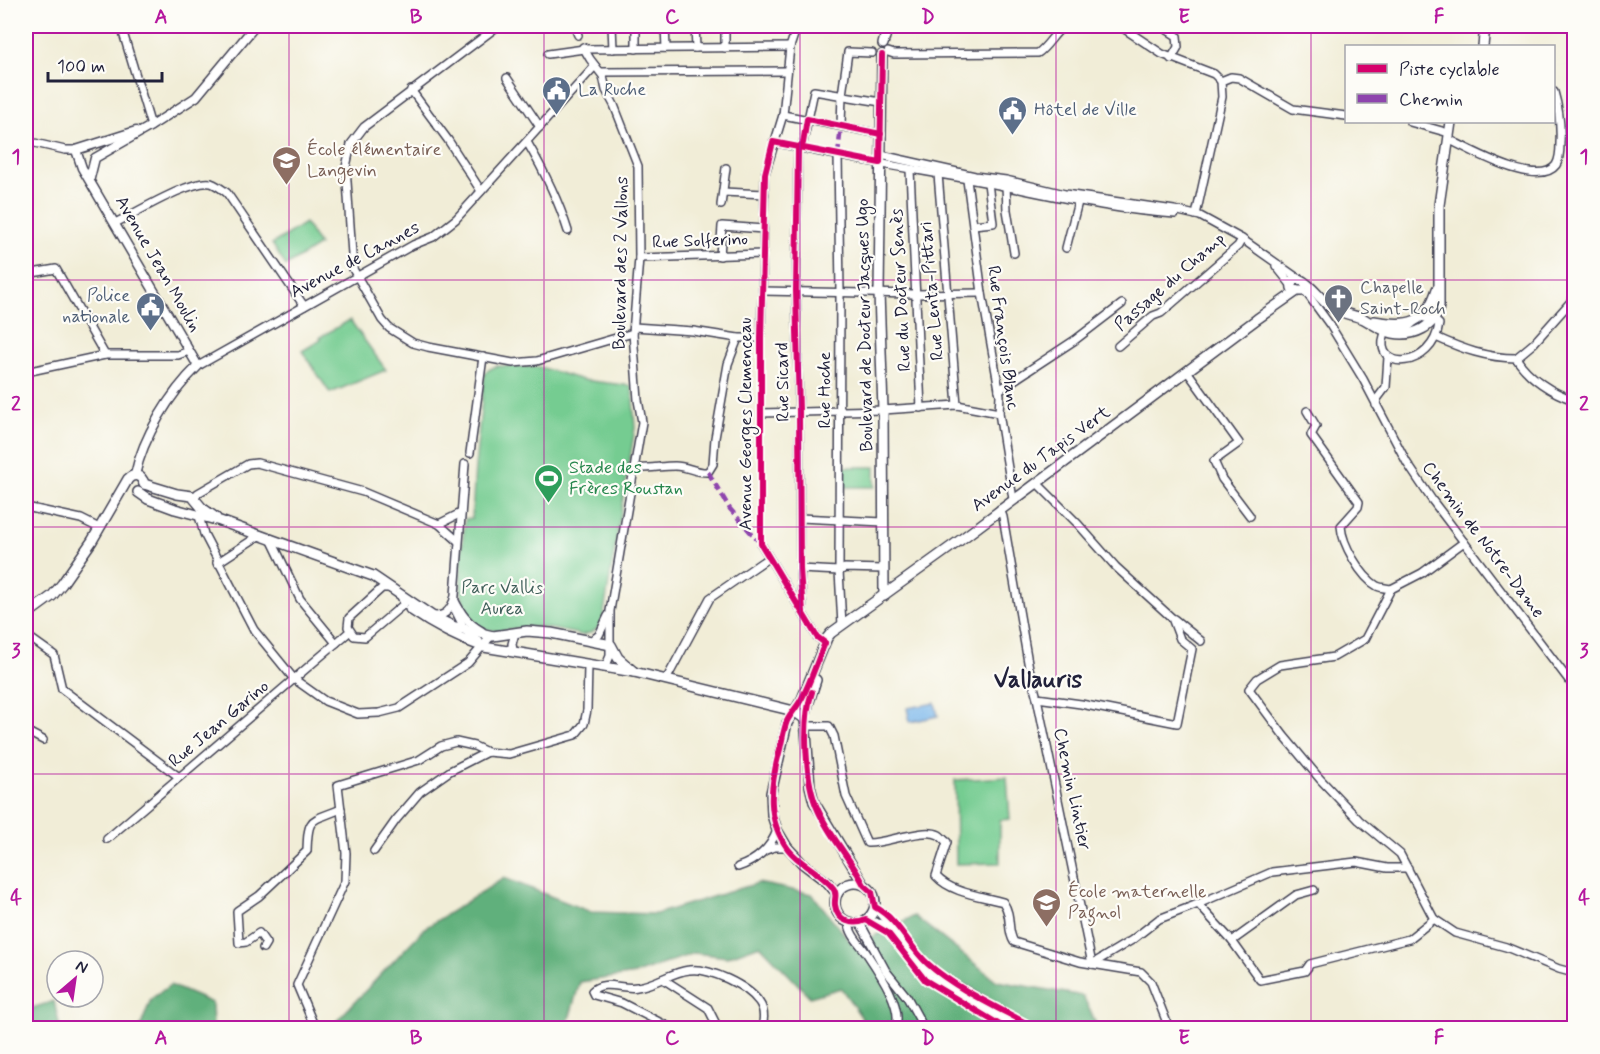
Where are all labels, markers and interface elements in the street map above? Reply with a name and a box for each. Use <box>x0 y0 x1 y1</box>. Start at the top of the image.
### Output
text: A <box>154 4 168 31</box>
text: B <box>410 4 423 31</box>
text: C <box>665 4 680 31</box>
text: D <box>921 4 935 31</box>
text: E <box>1178 4 1190 31</box>
text: F <box>1434 4 1445 31</box>
scale bar <box>48 45 162 83</box>
legend <box>1345 45 1555 123</box>
text: 100 m <box>57 55 105 79</box>
text: Piste cyclable <box>1399 58 1500 82</box>
public building icon: La Ruche <box>541 74 573 116</box>
place label: La Ruche <box>578 78 646 102</box>
text: Chemin <box>1399 88 1463 112</box>
public building icon: Hôtel de Ville <box>997 94 1029 136</box>
place label: Hôtel de Ville <box>1034 98 1137 122</box>
place label: École élémentaire Langevin <box>307 138 442 184</box>
text: 1 <box>12 144 20 171</box>
school or university icon: École élémentaire Langevin <box>270 144 302 186</box>
text: 1 <box>1580 144 1588 171</box>
street label: Boulevard des 2 Vallons <box>607 176 635 350</box>
street label: Avenue Jean Moulin <box>109 191 207 337</box>
street label: Boulevard de Docteur Jacques Ugo <box>851 198 880 452</box>
street label: Rue du Docteur Senès <box>885 208 917 372</box>
street label: Avenue de Cannes <box>286 216 424 304</box>
street label: Rue Lenta-Pittari <box>914 220 950 362</box>
street label: Rue Solferino <box>652 227 748 255</box>
street label: Passage du Champ <box>1109 227 1231 337</box>
street label: Rue François Blanc <box>981 264 1025 412</box>
place label: Chapelle Saint-Roch <box>1360 276 1446 321</box>
church icon: Chapelle Saint-Roch <box>1323 282 1355 324</box>
place label: Police nationale <box>62 284 130 329</box>
public building icon: Police nationale <box>135 290 167 332</box>
street label: Avenue Georges Clemenceau <box>734 318 759 530</box>
street label: Rue Sicard <box>770 342 796 422</box>
street label: Rue Hoche <box>813 351 837 428</box>
text: 2 <box>11 391 21 418</box>
text: 2 <box>1579 391 1589 418</box>
street label: Avenue du Tapis Vert <box>967 400 1116 518</box>
place label: Stade des Frères Roustan <box>569 456 683 501</box>
street label: Chemin de Notre-Dame <box>1416 457 1550 623</box>
sports icon: Stade des Frères Roustan <box>532 462 564 504</box>
park label: Parc Vallis Aurea <box>461 576 543 621</box>
text: 3 <box>11 638 21 665</box>
text: 3 <box>1579 638 1589 665</box>
district label: Vallauris <box>994 665 1083 696</box>
street label: Rue Jean Garino <box>164 675 274 773</box>
street label: Chemin Lintier <box>1047 726 1097 853</box>
place label: École maternelle Pagnol <box>1068 880 1207 927</box>
text: 4 <box>10 885 22 912</box>
text: 4 <box>1578 885 1590 912</box>
school or university icon: École maternelle Pagnol <box>1031 886 1063 928</box>
north arrow <box>45 949 105 1009</box>
text: N <box>72 955 91 979</box>
text: A <box>154 1025 168 1052</box>
text: B <box>410 1025 423 1052</box>
text: C <box>665 1025 680 1052</box>
text: D <box>921 1025 935 1052</box>
text: E <box>1178 1025 1190 1052</box>
text: F <box>1434 1025 1445 1052</box>

